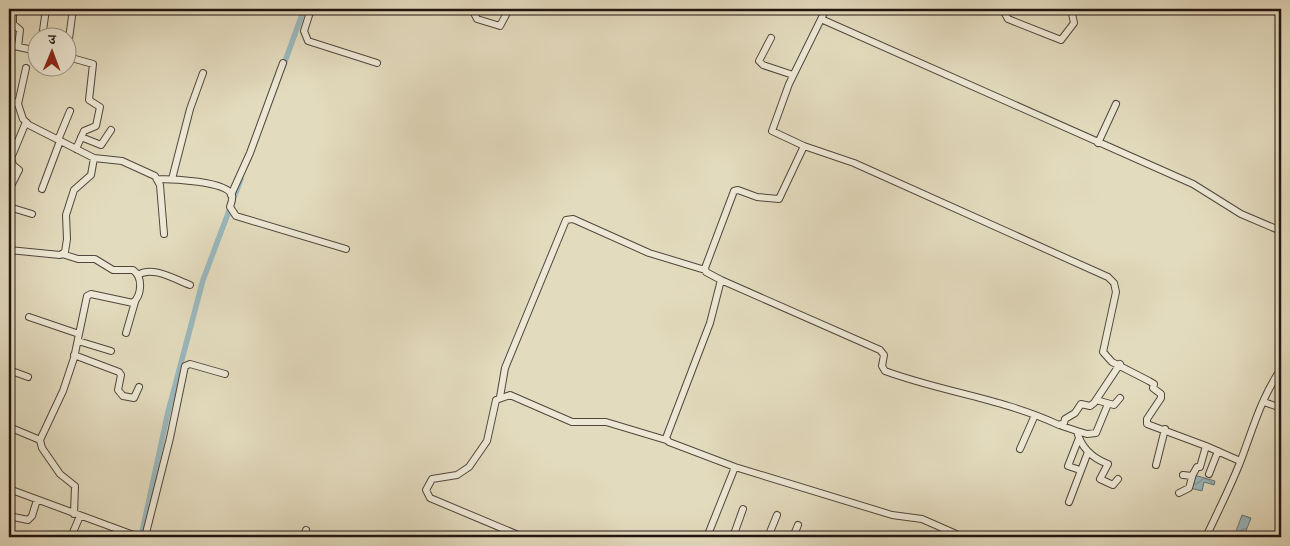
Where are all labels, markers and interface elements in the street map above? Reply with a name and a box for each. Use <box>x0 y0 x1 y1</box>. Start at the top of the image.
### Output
north arrow <box>28 28 78 78</box>
text: उ <box>48 30 57 48</box>

